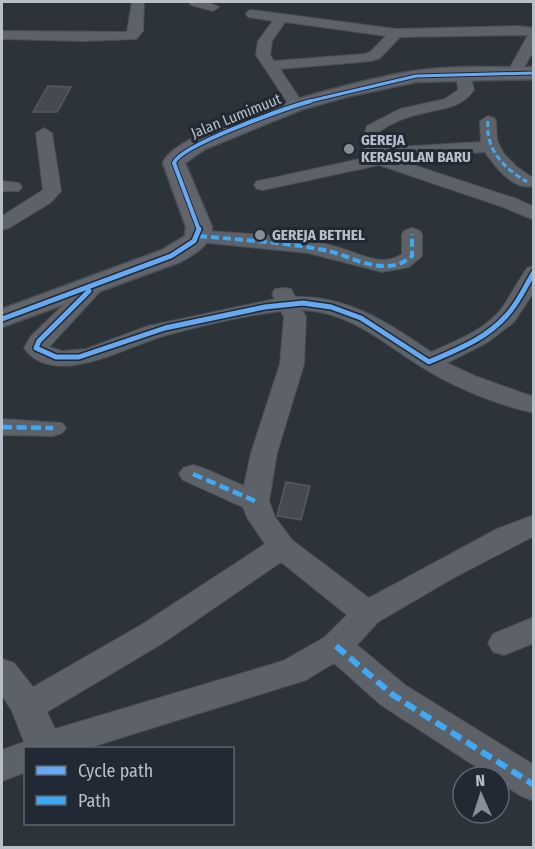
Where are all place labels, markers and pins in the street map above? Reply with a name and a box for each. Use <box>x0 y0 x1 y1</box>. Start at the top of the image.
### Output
place label: GEREJA KERASULAN BARU <box>361 131 471 166</box>
marker: GEREJA KERASULAN BARU <box>342 142 356 156</box>
place label: GEREJA BETHEL <box>272 226 365 244</box>
marker: GEREJA BETHEL <box>253 228 267 242</box>

